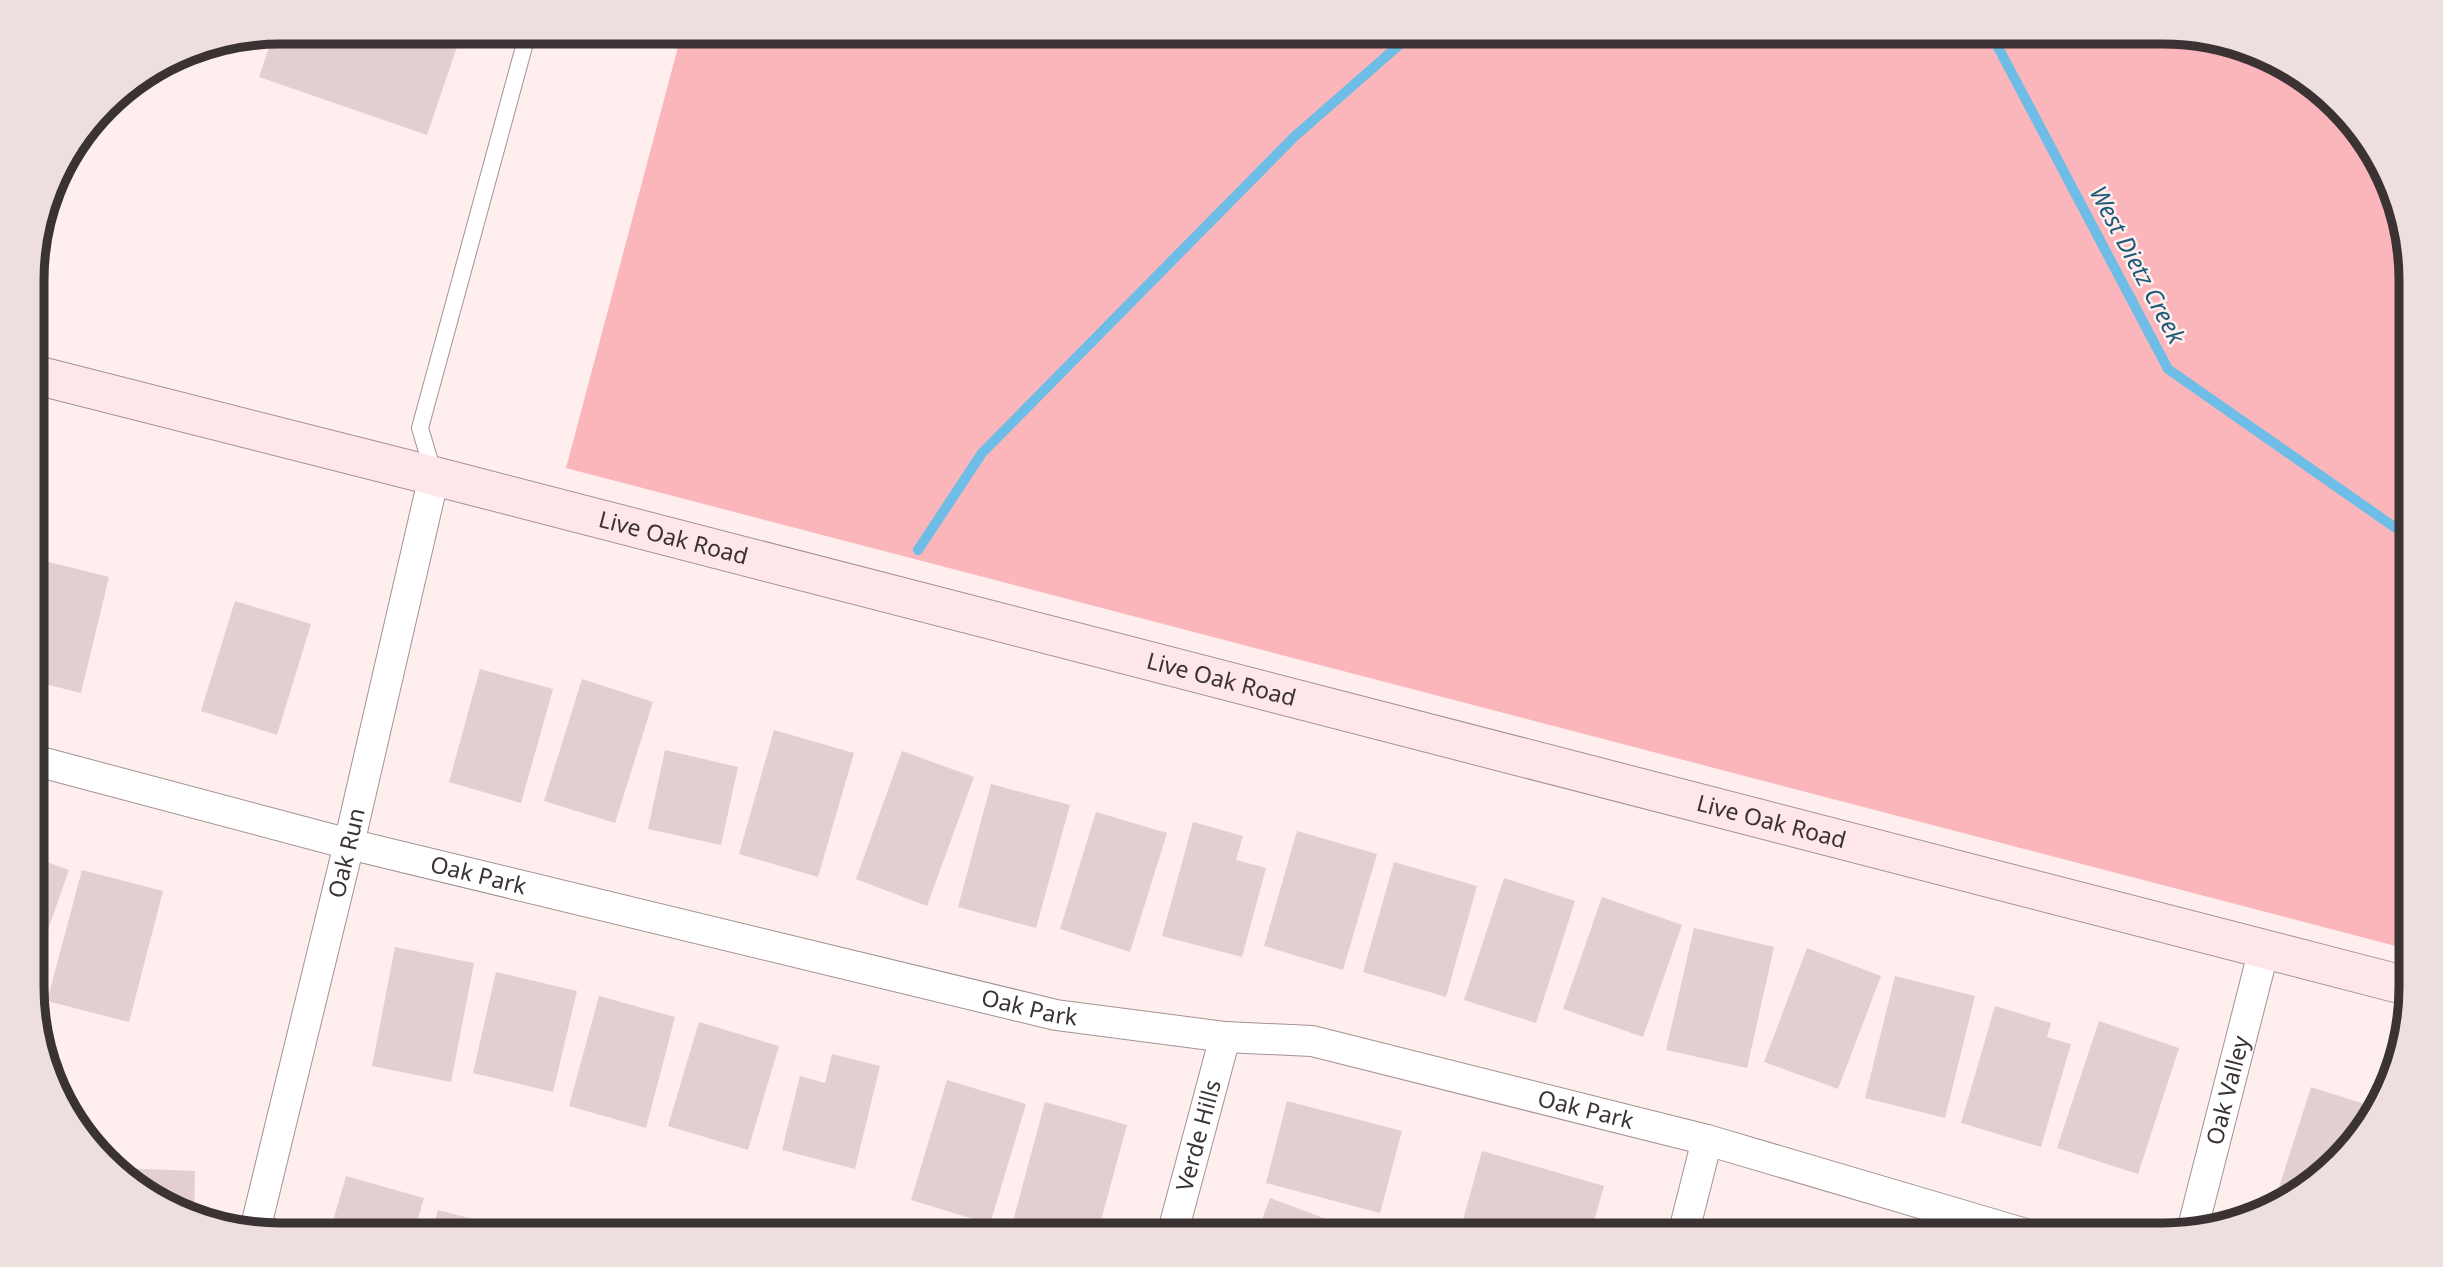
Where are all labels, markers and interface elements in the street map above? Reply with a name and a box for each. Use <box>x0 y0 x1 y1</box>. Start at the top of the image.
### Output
water label: West Dietz Creek <box>2083 179 2194 350</box>
street label: Live Oak Road <box>596 502 752 572</box>
street label: Live Oak Road <box>1144 644 1300 713</box>
street label: Live Oak Road <box>1693 786 1850 855</box>
street label: Oak Run <box>319 804 372 901</box>
street label: Oak Park <box>427 847 530 902</box>
street label: Oak Park <box>978 981 1080 1033</box>
street label: Oak Valley <box>2198 1032 2256 1148</box>
street label: Verde Hills <box>1167 1076 1228 1195</box>
street label: Oak Park <box>1535 1081 1638 1136</box>

